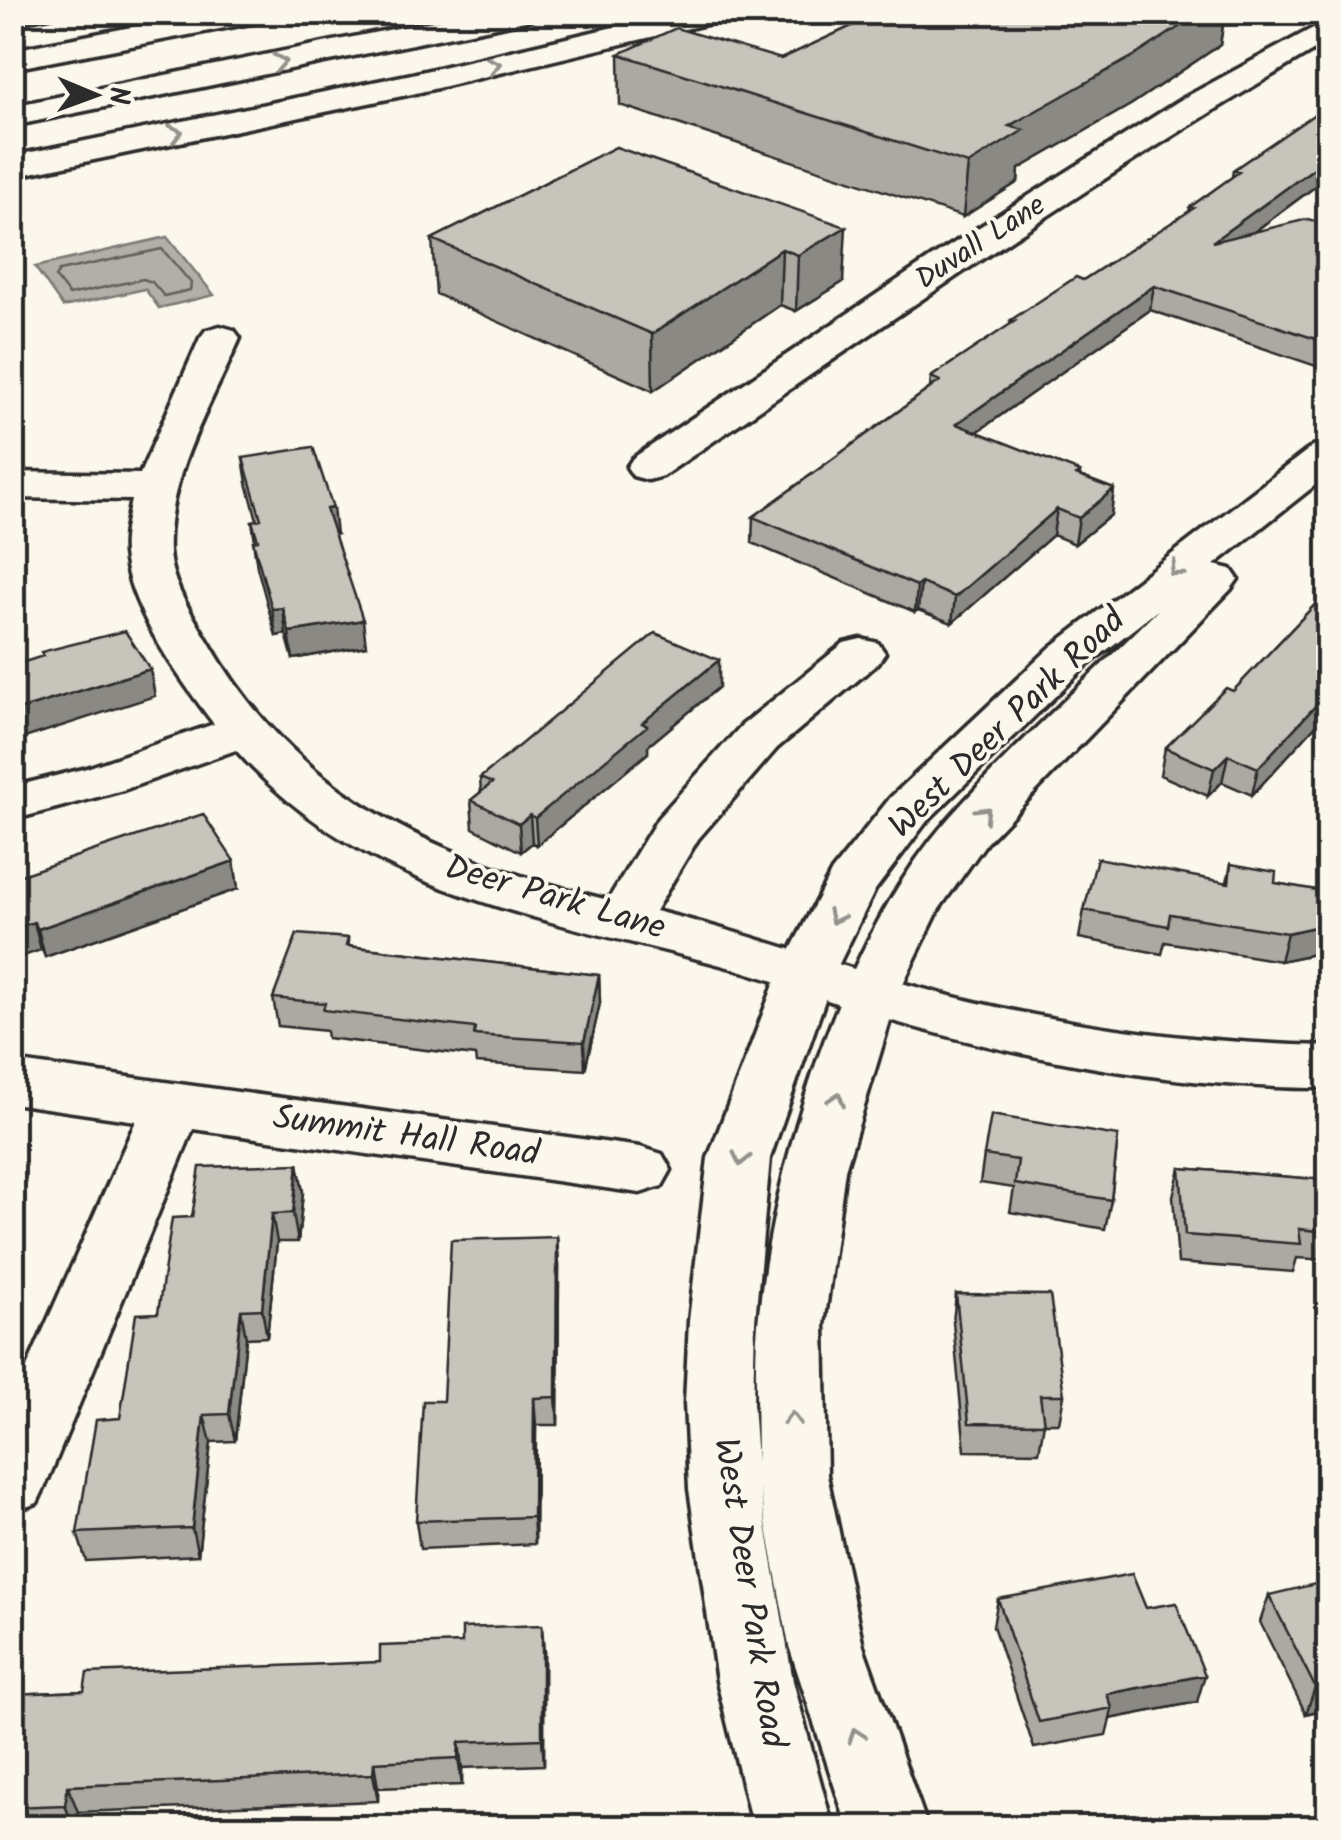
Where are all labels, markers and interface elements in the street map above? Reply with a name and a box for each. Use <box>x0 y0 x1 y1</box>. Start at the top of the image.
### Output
north arrow <box>45 45 145 145</box>
one-way arrow <box>271 53 288 74</box>
one-way arrow <box>485 56 502 77</box>
text: N <box>95 86 140 105</box>
one-way arrow <box>168 123 185 144</box>
street label: Duvall Lane <box>906 183 1056 303</box>
one-way arrow <box>1169 558 1187 576</box>
street label: West Deer Park Road <box>876 594 1141 853</box>
one-way arrow <box>972 807 990 825</box>
street label: Deer Park Lane <box>438 841 672 957</box>
one-way arrow <box>827 907 847 925</box>
street label: Summit Hall Road <box>269 1091 544 1184</box>
one-way arrow <box>825 1091 845 1108</box>
one-way arrow <box>731 1150 752 1167</box>
one-way arrow <box>781 1410 803 1426</box>
street label: West Deer Park Road <box>696 1434 800 1753</box>
one-way arrow <box>848 1728 868 1745</box>

